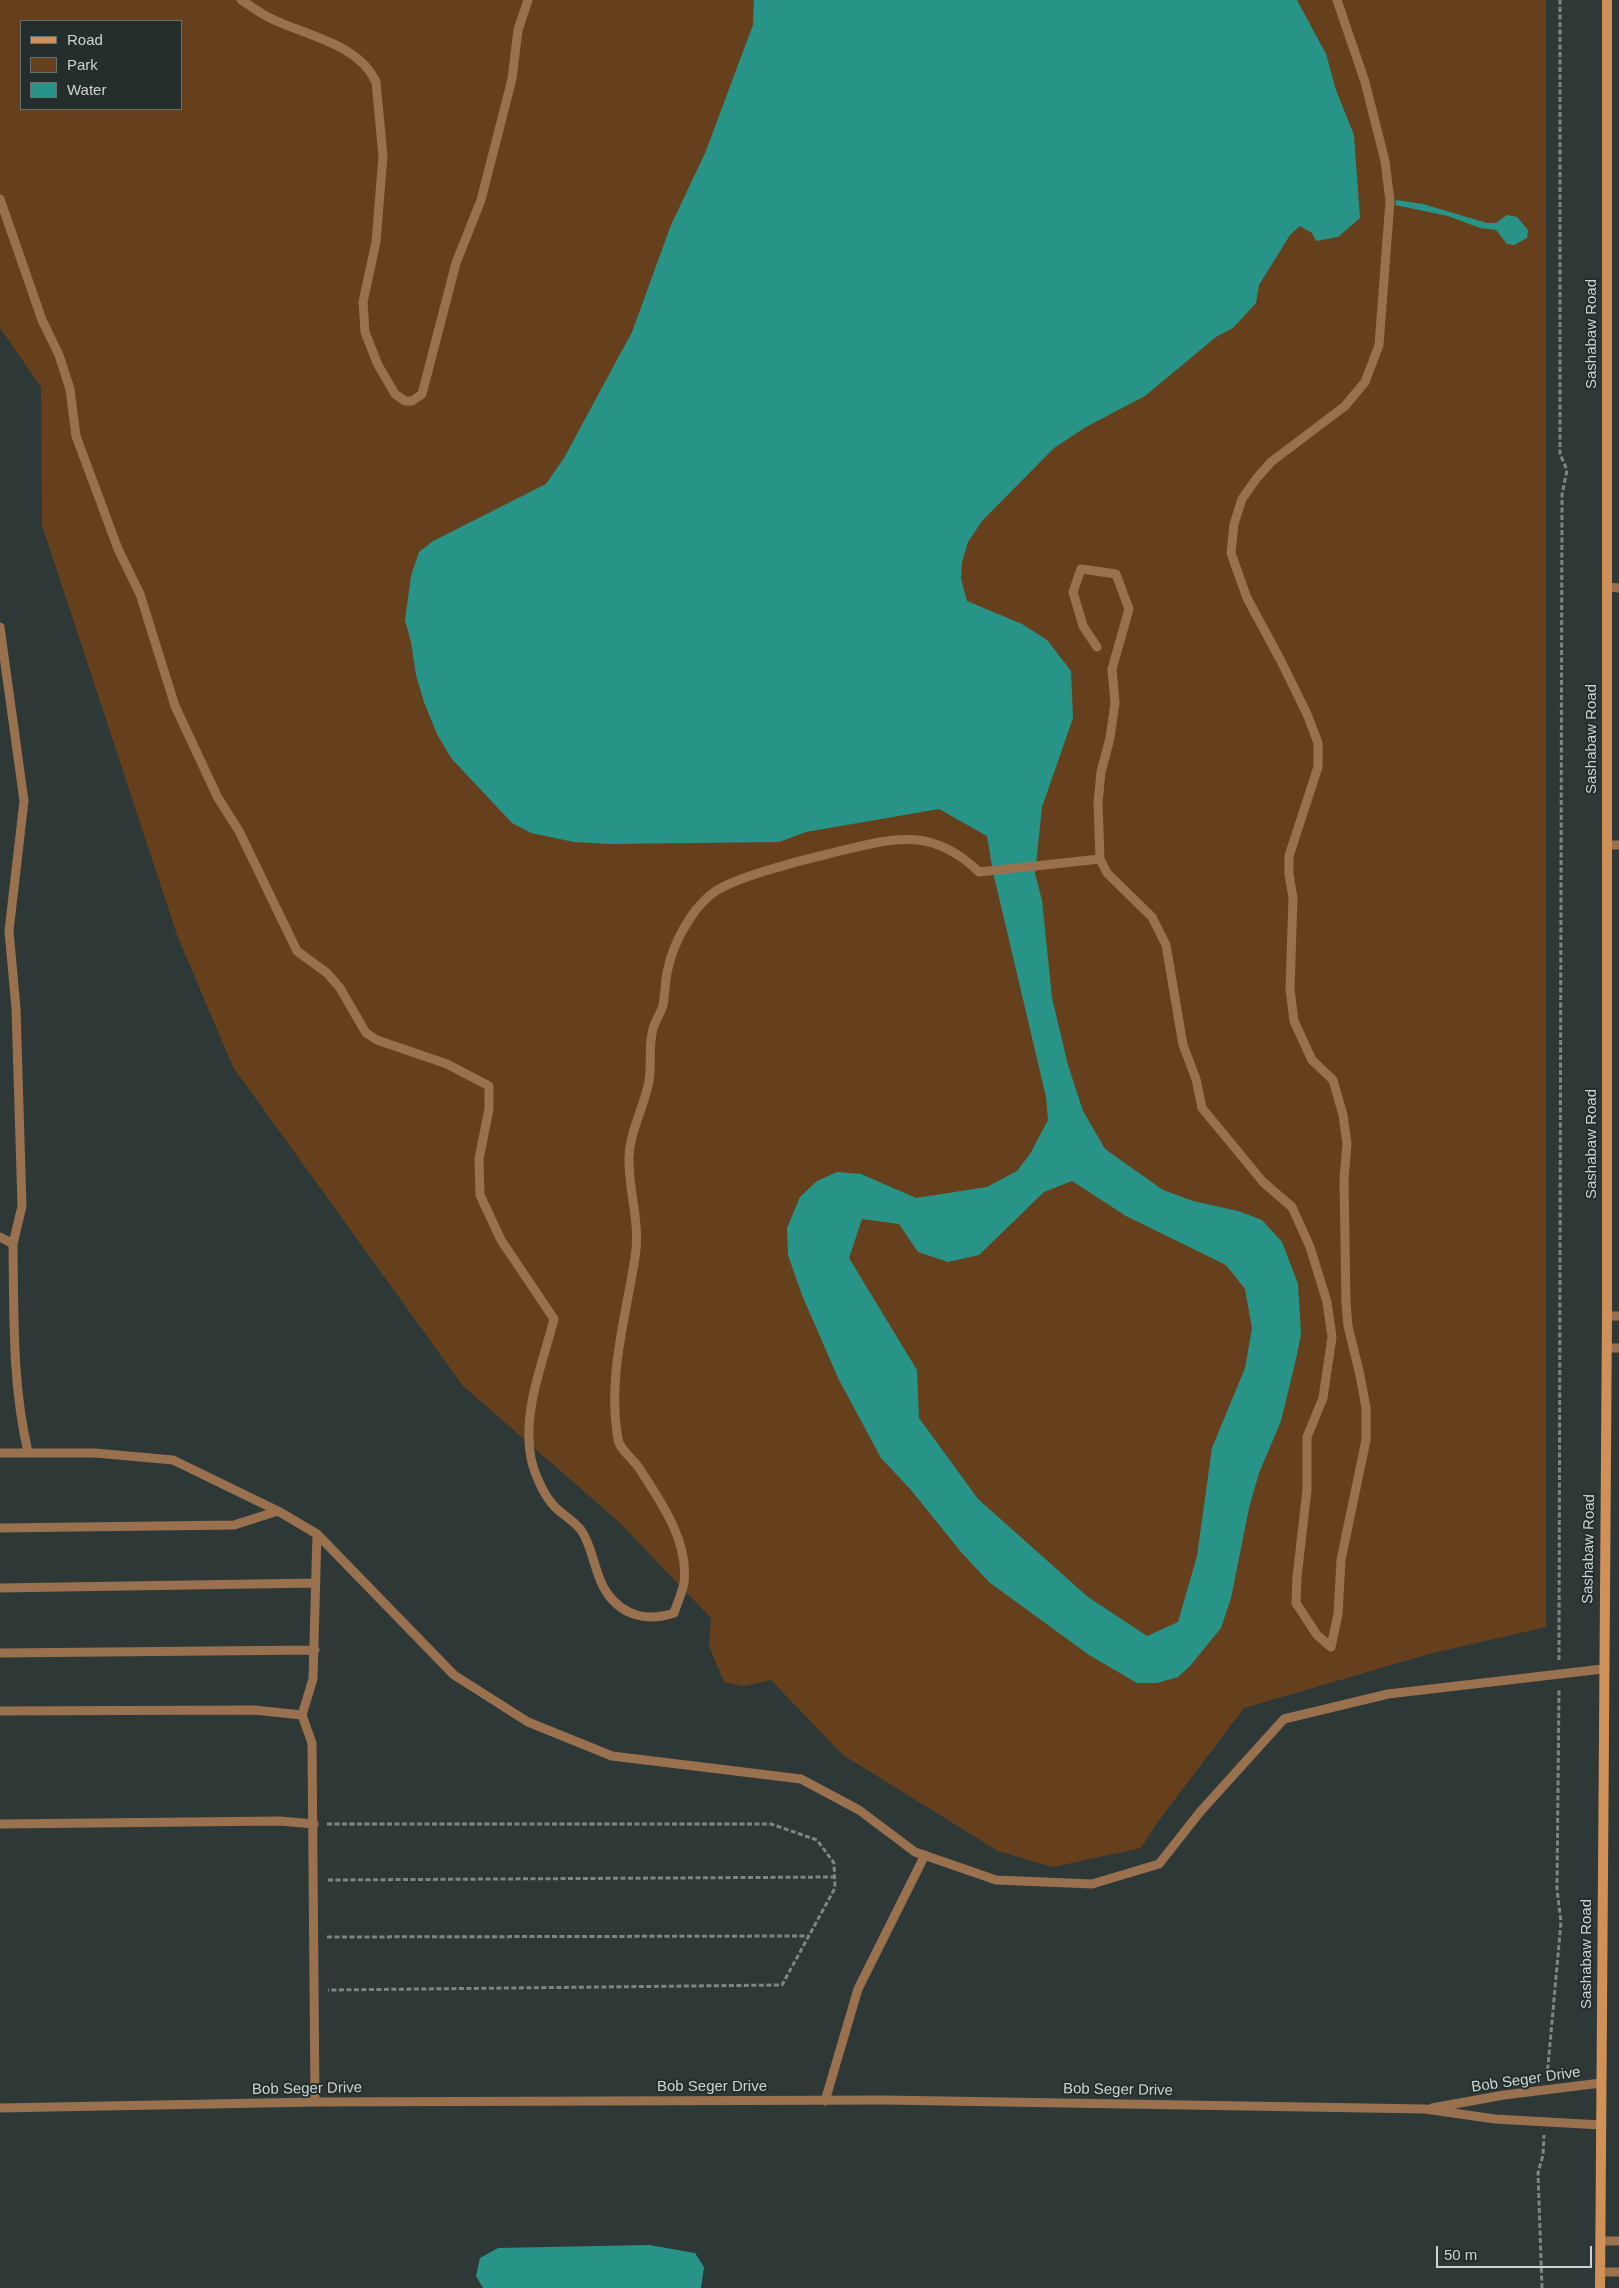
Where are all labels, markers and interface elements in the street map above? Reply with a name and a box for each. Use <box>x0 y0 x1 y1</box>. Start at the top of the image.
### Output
legend <box>20 20 182 110</box>
text: Road <box>67 31 103 48</box>
text: Park <box>67 56 98 73</box>
text: Water <box>67 81 106 98</box>
street label: Sashabaw Road <box>1583 279 1601 389</box>
street label: Sashabaw Road <box>1583 684 1601 794</box>
street label: Sashabaw Road <box>1583 1089 1601 1199</box>
street label: Sashabaw Road <box>1579 1494 1599 1604</box>
street label: Sashabaw Road <box>1578 1899 1596 2009</box>
street label: Bob Seger Drive <box>1470 2063 1582 2097</box>
street label: Bob Seger Drive <box>657 2078 767 2096</box>
street label: Bob Seger Drive <box>252 2079 362 2099</box>
street label: Bob Seger Drive <box>1063 2080 1173 2100</box>
scale bar <box>1439 2236 1595 2268</box>
text: 50 m <box>1444 2246 1477 2263</box>

